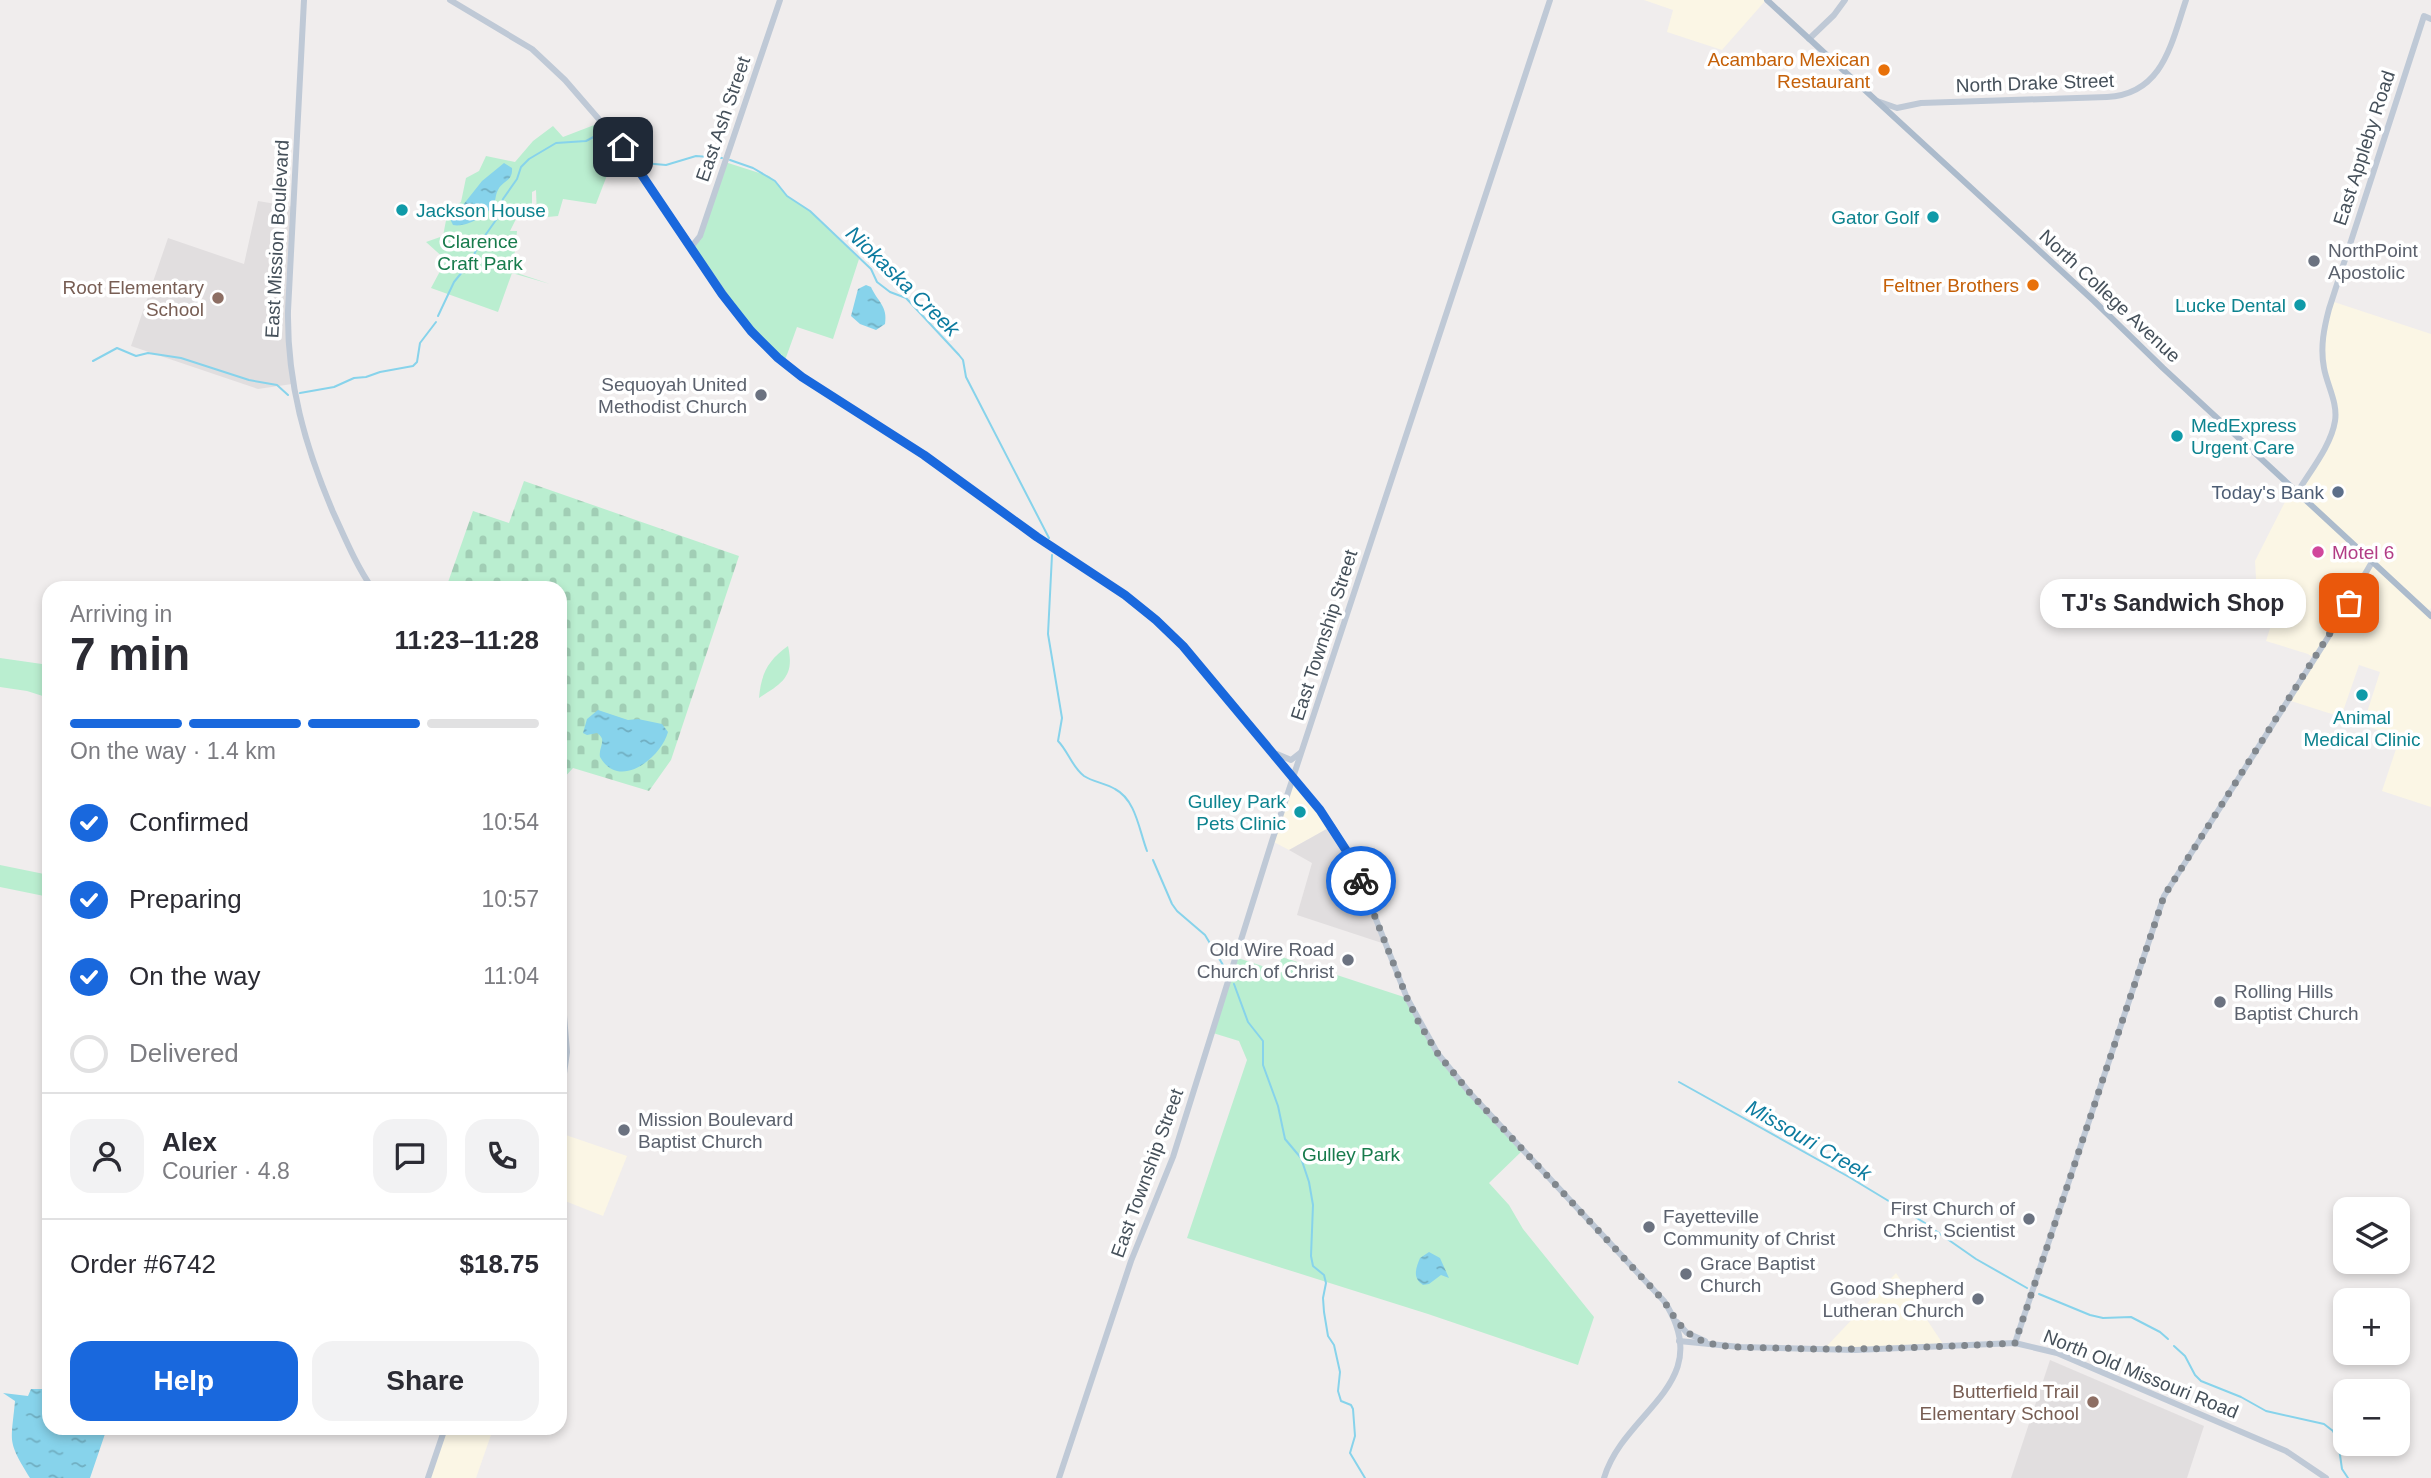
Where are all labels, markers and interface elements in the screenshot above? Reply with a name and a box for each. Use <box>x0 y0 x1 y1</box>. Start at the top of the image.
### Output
place label: Acambaro Mexican Restaurant <box>1707 49 1871 92</box>
street label: East Ash Street <box>692 53 754 184</box>
marker: Acambaro Mexican Restaurant <box>1876 62 1892 78</box>
street label: East Appleby Road <box>2329 68 2399 228</box>
street label: North Drake Street <box>1955 70 2115 96</box>
pin <box>593 117 653 177</box>
icon: home <box>604 128 642 166</box>
street label: East Mission Boulevard <box>261 139 293 339</box>
place label: Jackson House <box>416 200 546 221</box>
marker: Jackson House <box>394 202 410 218</box>
place label: Gator Golf <box>1831 207 1920 228</box>
marker: Gator Golf <box>1925 209 1941 225</box>
water label: Niokaska Creek <box>842 221 965 342</box>
street label: North College Avenue <box>2035 225 2185 367</box>
park label: Clarence Craft Park <box>437 231 523 274</box>
place label: NorthPoint Apostolic <box>2328 240 2418 283</box>
marker: NorthPoint Apostolic <box>2306 253 2322 269</box>
place label: Feltner Brothers <box>1883 275 2019 296</box>
place label: Root Elementary School <box>62 277 204 320</box>
marker: Feltner Brothers <box>2025 277 2041 293</box>
marker: Root Elementary School <box>210 290 226 306</box>
place label: Lucke Dental <box>2175 295 2286 316</box>
marker: Lucke Dental <box>2292 297 2308 313</box>
place label: Sequoyah United Methodist Church <box>598 374 747 417</box>
marker: Sequoyah United Methodist Church <box>753 387 769 403</box>
place label: MedExpress Urgent Care <box>2191 415 2297 458</box>
marker: MedExpress Urgent Care <box>2169 428 2185 444</box>
place label: Today's Bank <box>2212 482 2324 503</box>
marker: Today's Bank <box>2330 484 2346 500</box>
place label: Motel 6 <box>2332 542 2394 563</box>
marker: Motel 6 <box>2310 544 2326 560</box>
street label: East Township Street <box>1286 546 1362 723</box>
pin <box>2319 573 2379 633</box>
callout: TJ's Sandwich Shop <box>2041 578 2307 628</box>
icon: bag <box>2330 584 2368 622</box>
text: TJ's Sandwich Shop <box>2062 590 2284 616</box>
text: Arriving in <box>70 601 172 627</box>
text: 11:23–11:28 <box>394 625 539 655</box>
text: 7 min <box>70 628 190 680</box>
marker: Animal Medical Clinic <box>2354 687 2370 703</box>
place label: Animal Medical Clinic <box>2303 707 2421 750</box>
text: On the way · 1.4 km <box>70 738 276 764</box>
place label: Gulley Park Pets Clinic <box>1188 791 1286 834</box>
icon: check <box>70 804 108 842</box>
marker: Gulley Park Pets Clinic <box>1292 804 1308 820</box>
text: Confirmed <box>129 807 249 837</box>
text: 10:54 <box>481 809 539 835</box>
courier <box>1326 846 1396 916</box>
icon: bike <box>1342 862 1380 900</box>
icon: check <box>70 881 108 919</box>
text: Preparing <box>129 884 242 914</box>
text: 10:57 <box>481 886 539 912</box>
place label: Old Wire Road Church of Christ <box>1197 939 1335 982</box>
marker: Old Wire Road Church of Christ <box>1340 952 1356 968</box>
icon: check <box>70 958 108 996</box>
text: On the way <box>129 961 261 991</box>
text: 11:04 <box>483 963 539 989</box>
place label: Rolling Hills Baptist Church <box>2234 981 2359 1024</box>
marker: Rolling Hills Baptist Church <box>2212 994 2228 1010</box>
text: Delivered <box>129 1038 239 1068</box>
street label: East Township Street <box>1107 1085 1188 1260</box>
water label: Missouri Creek <box>1743 1095 1877 1186</box>
place label: Mission Boulevard Baptist Church <box>638 1109 793 1152</box>
button: person <box>70 1119 144 1193</box>
button: chat <box>373 1119 447 1193</box>
button: phone <box>465 1119 539 1193</box>
marker: Mission Boulevard Baptist Church <box>616 1122 632 1138</box>
text: Alex <box>162 1127 217 1157</box>
park label: Gulley Park <box>1302 1144 1401 1165</box>
text: Courier · 4.8 <box>162 1158 290 1184</box>
map controls <box>2333 1197 2410 1456</box>
button: layers <box>2333 1197 2410 1274</box>
place label: First Church of Christ, Scientist <box>1883 1198 2016 1241</box>
place label: Fayetteville Community of Christ <box>1663 1206 1836 1249</box>
marker: First Church of Christ, Scientist <box>2021 1211 2037 1227</box>
marker: Fayetteville Community of Christ <box>1641 1219 1657 1235</box>
text: Order #6742 <box>70 1249 216 1279</box>
text: $18.75 <box>459 1249 539 1279</box>
place label: Grace Baptist Church <box>1700 1253 1816 1296</box>
marker: Grace Baptist Church <box>1678 1266 1694 1282</box>
place label: Good Shepherd Lutheran Church <box>1822 1278 1964 1321</box>
button: + <box>2333 1288 2410 1365</box>
marker: Good Shepherd Lutheran Church <box>1970 1291 1986 1307</box>
street label: North Old Missouri Road <box>2041 1325 2241 1423</box>
button: Help <box>70 1341 298 1421</box>
button: Share <box>312 1341 539 1421</box>
button: − <box>2333 1379 2410 1456</box>
place label: Butterfield Trail Elementary School <box>1920 1381 2079 1424</box>
marker: Butterfield Trail Elementary School <box>2085 1394 2101 1410</box>

